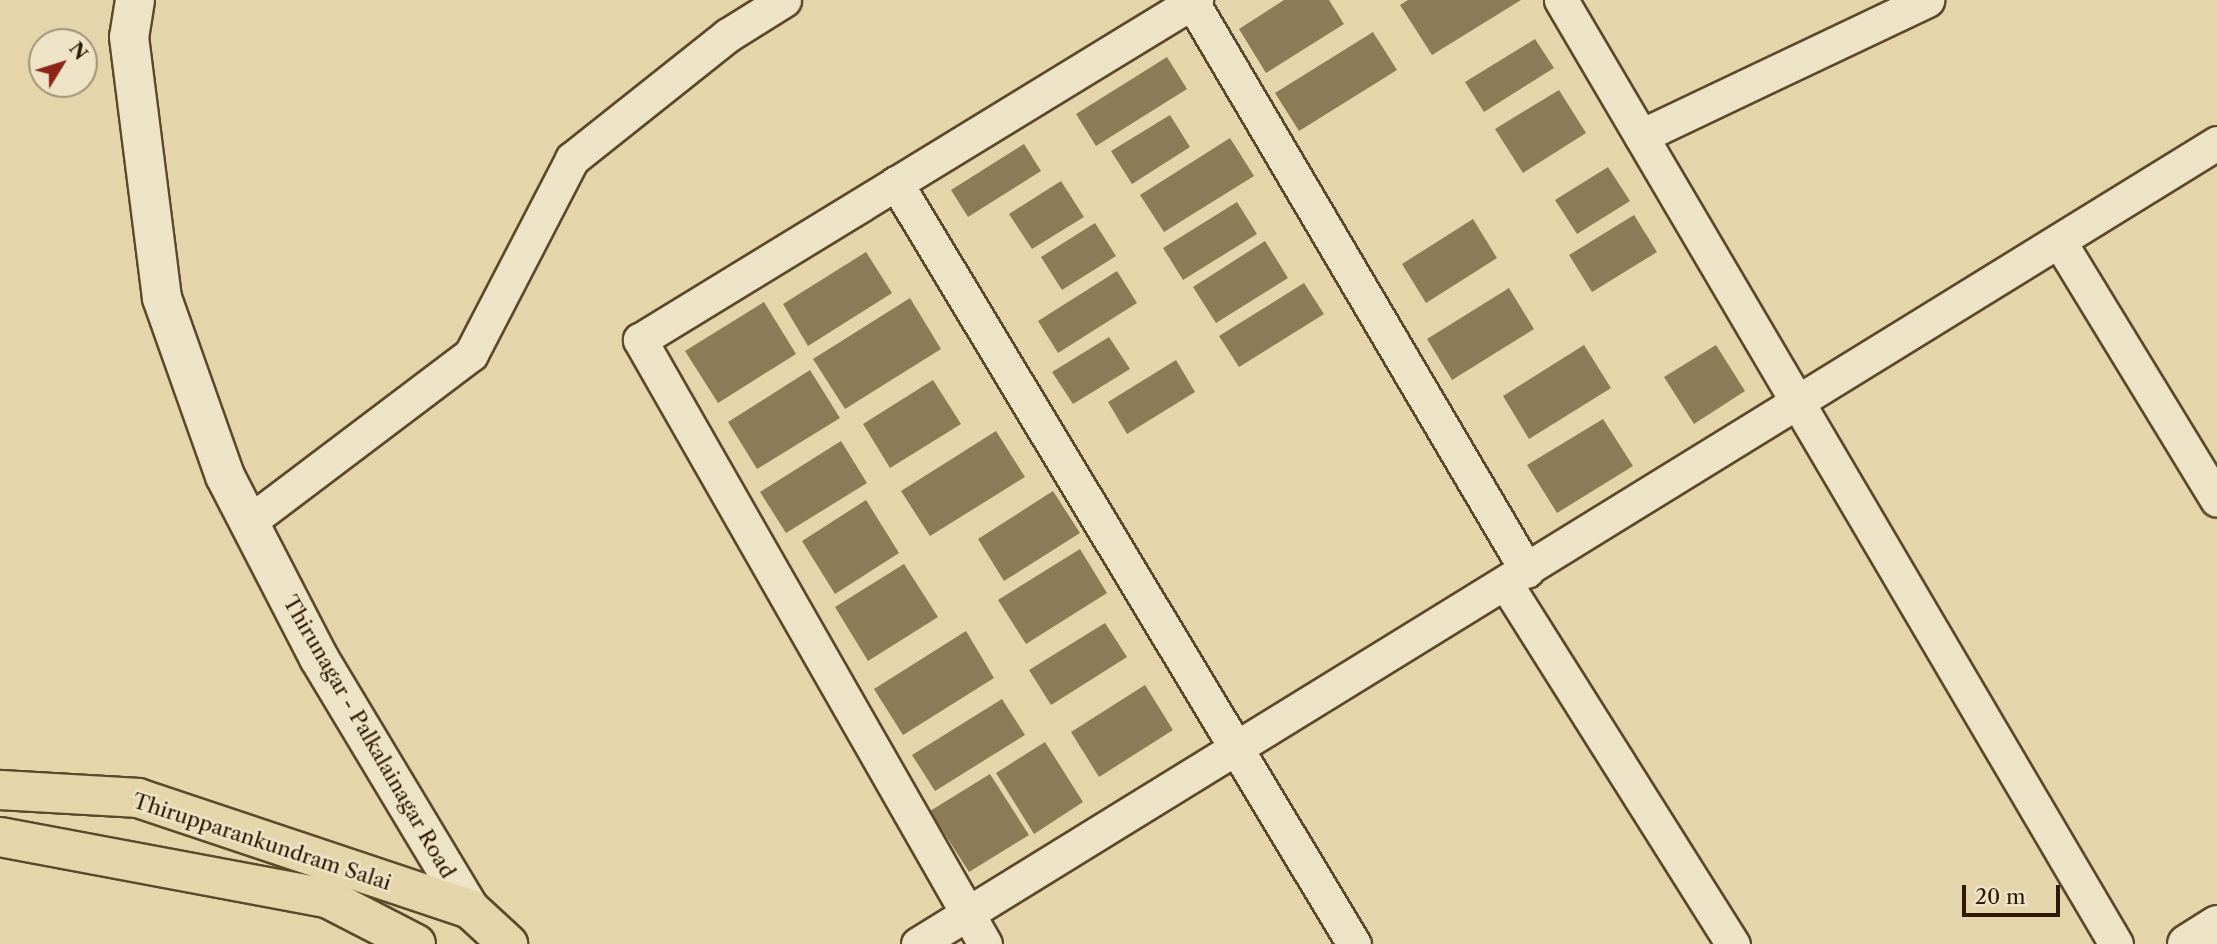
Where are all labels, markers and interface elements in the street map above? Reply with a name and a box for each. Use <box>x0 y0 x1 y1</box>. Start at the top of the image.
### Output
north arrow <box>28 28 98 98</box>
text: N <box>64 37 93 65</box>
street label: Thirunagar - Palkalainagar Road <box>277 591 461 883</box>
street label: Thirupparankundram Salai <box>130 788 394 896</box>
scale bar <box>1965 870 2063 914</box>
text: 20 m <box>1975 884 2026 909</box>

